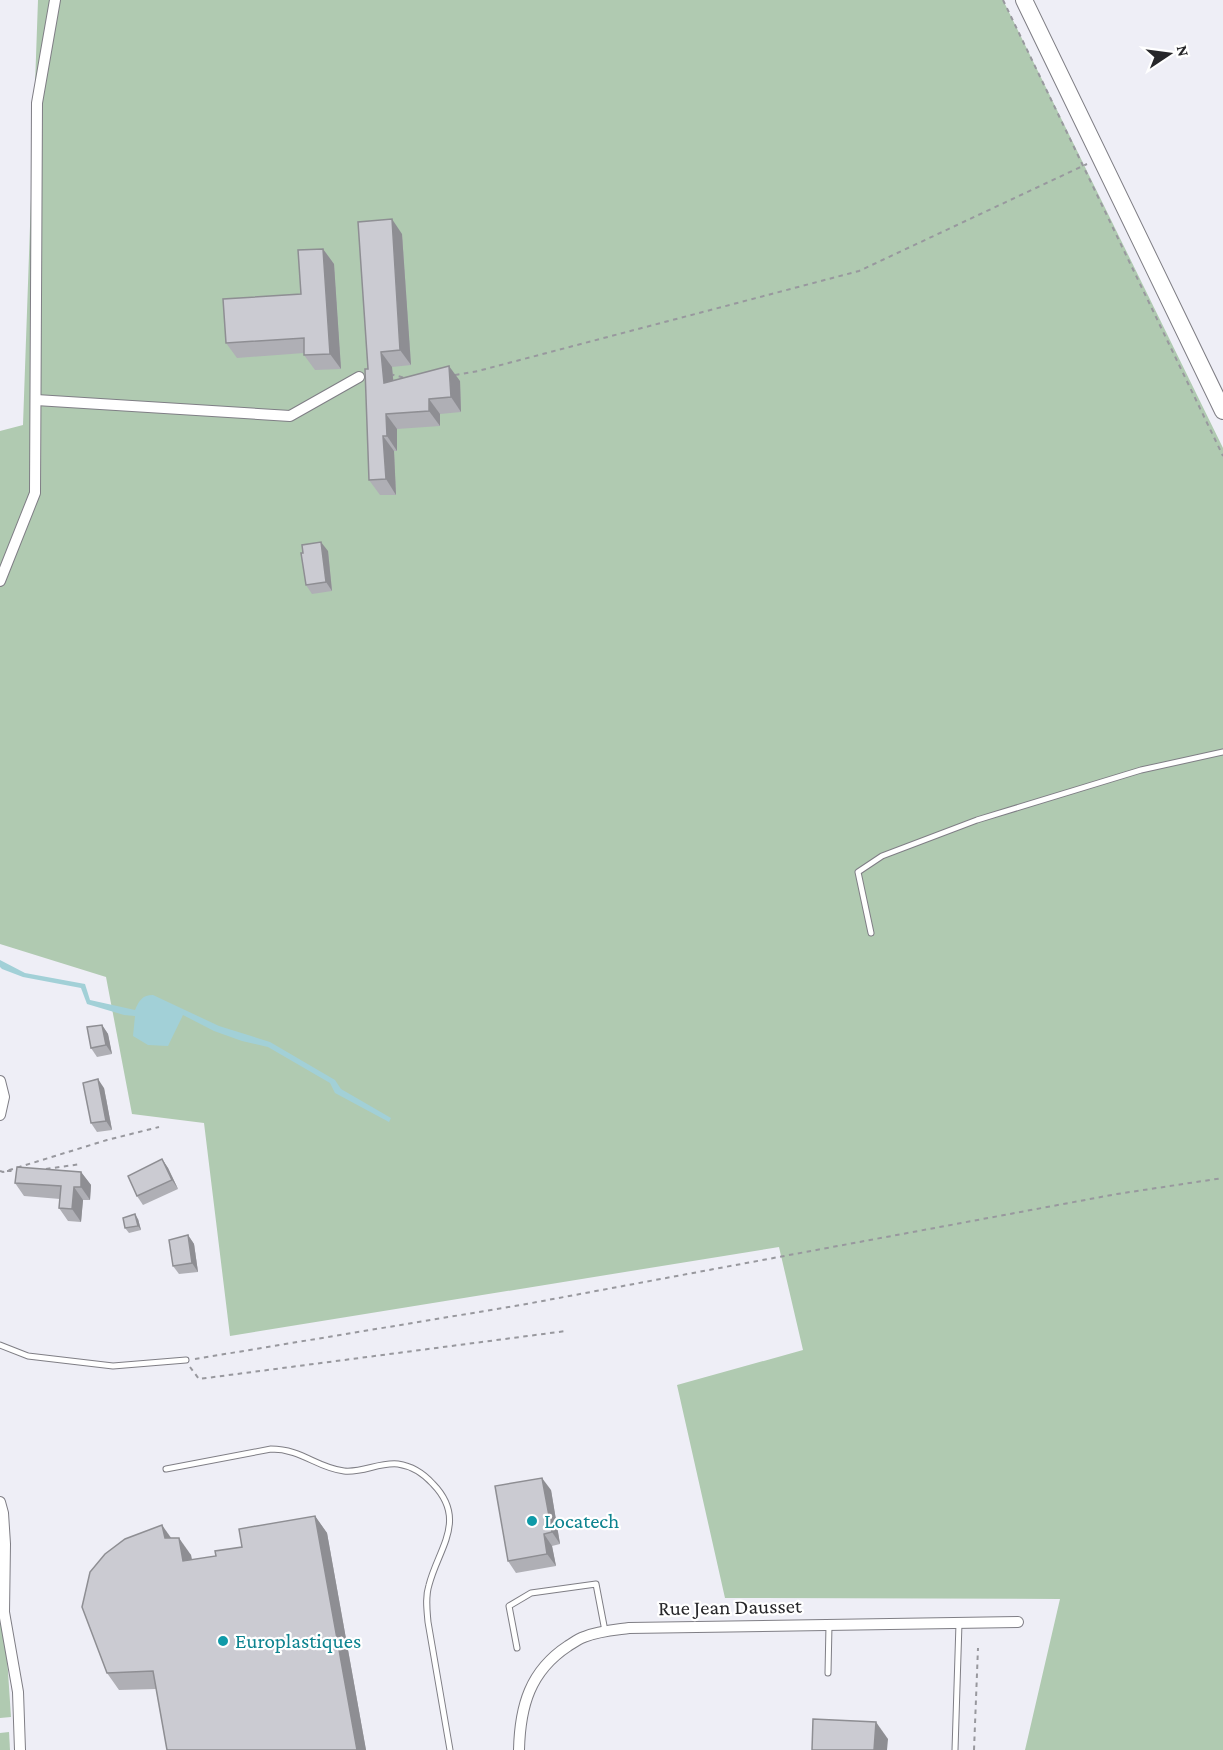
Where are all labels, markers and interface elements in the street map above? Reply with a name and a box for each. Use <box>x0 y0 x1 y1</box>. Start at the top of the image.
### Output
north arrow <box>1139 24 1199 84</box>
text: N <box>1174 44 1193 58</box>
place label: Locatech <box>544 1509 619 1533</box>
marker: Locatech <box>525 1514 539 1528</box>
street label: Rue Jean Dausset <box>658 1594 803 1620</box>
place label: Europlastiques <box>235 1629 361 1653</box>
marker: Europlastiques <box>216 1634 230 1648</box>

